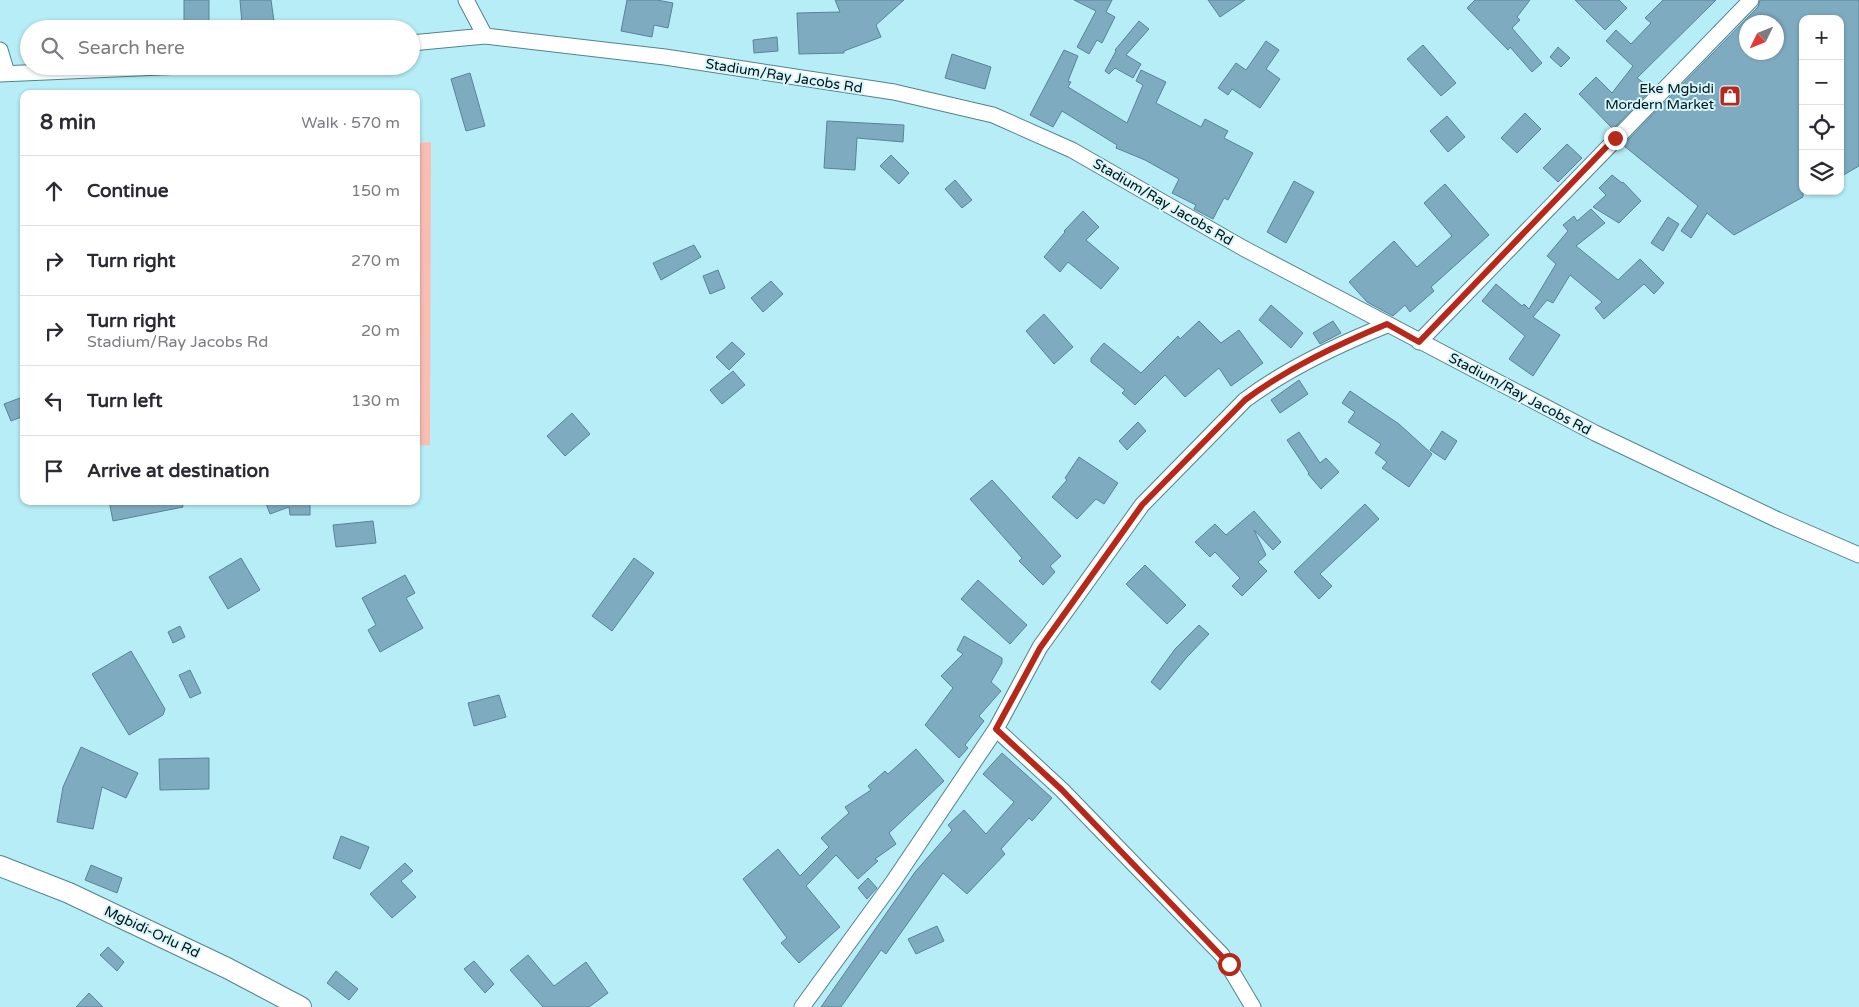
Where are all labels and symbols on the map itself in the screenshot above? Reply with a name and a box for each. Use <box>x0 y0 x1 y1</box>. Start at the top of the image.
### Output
north arrow <box>1739 15 1784 60</box>
street label: Stadium/Ray Jacobs Rd <box>704 55 864 97</box>
place label: Eke Mgbidi Mordern Market <box>1605 80 1715 113</box>
shop icon: Eke Mgbidi Mordern Market <box>1718 84 1742 108</box>
route end <box>1604 127 1627 150</box>
street label: Stadium/Ray Jacobs Rd <box>1090 155 1236 249</box>
street label: Stadium/Ray Jacobs Rd <box>1446 349 1594 439</box>
street label: Mgbidi-Orlu Rd <box>101 902 203 962</box>
route start <box>1218 953 1241 976</box>

